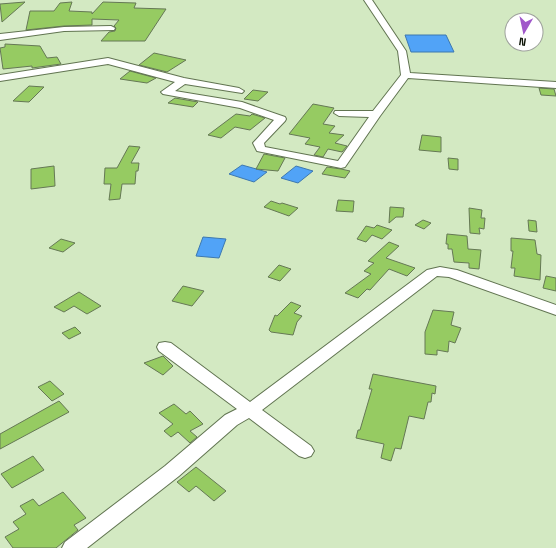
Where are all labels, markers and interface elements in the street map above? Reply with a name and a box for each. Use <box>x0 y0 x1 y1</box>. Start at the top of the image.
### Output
north arrow <box>504 12 544 52</box>
text: N <box>518 34 527 49</box>

